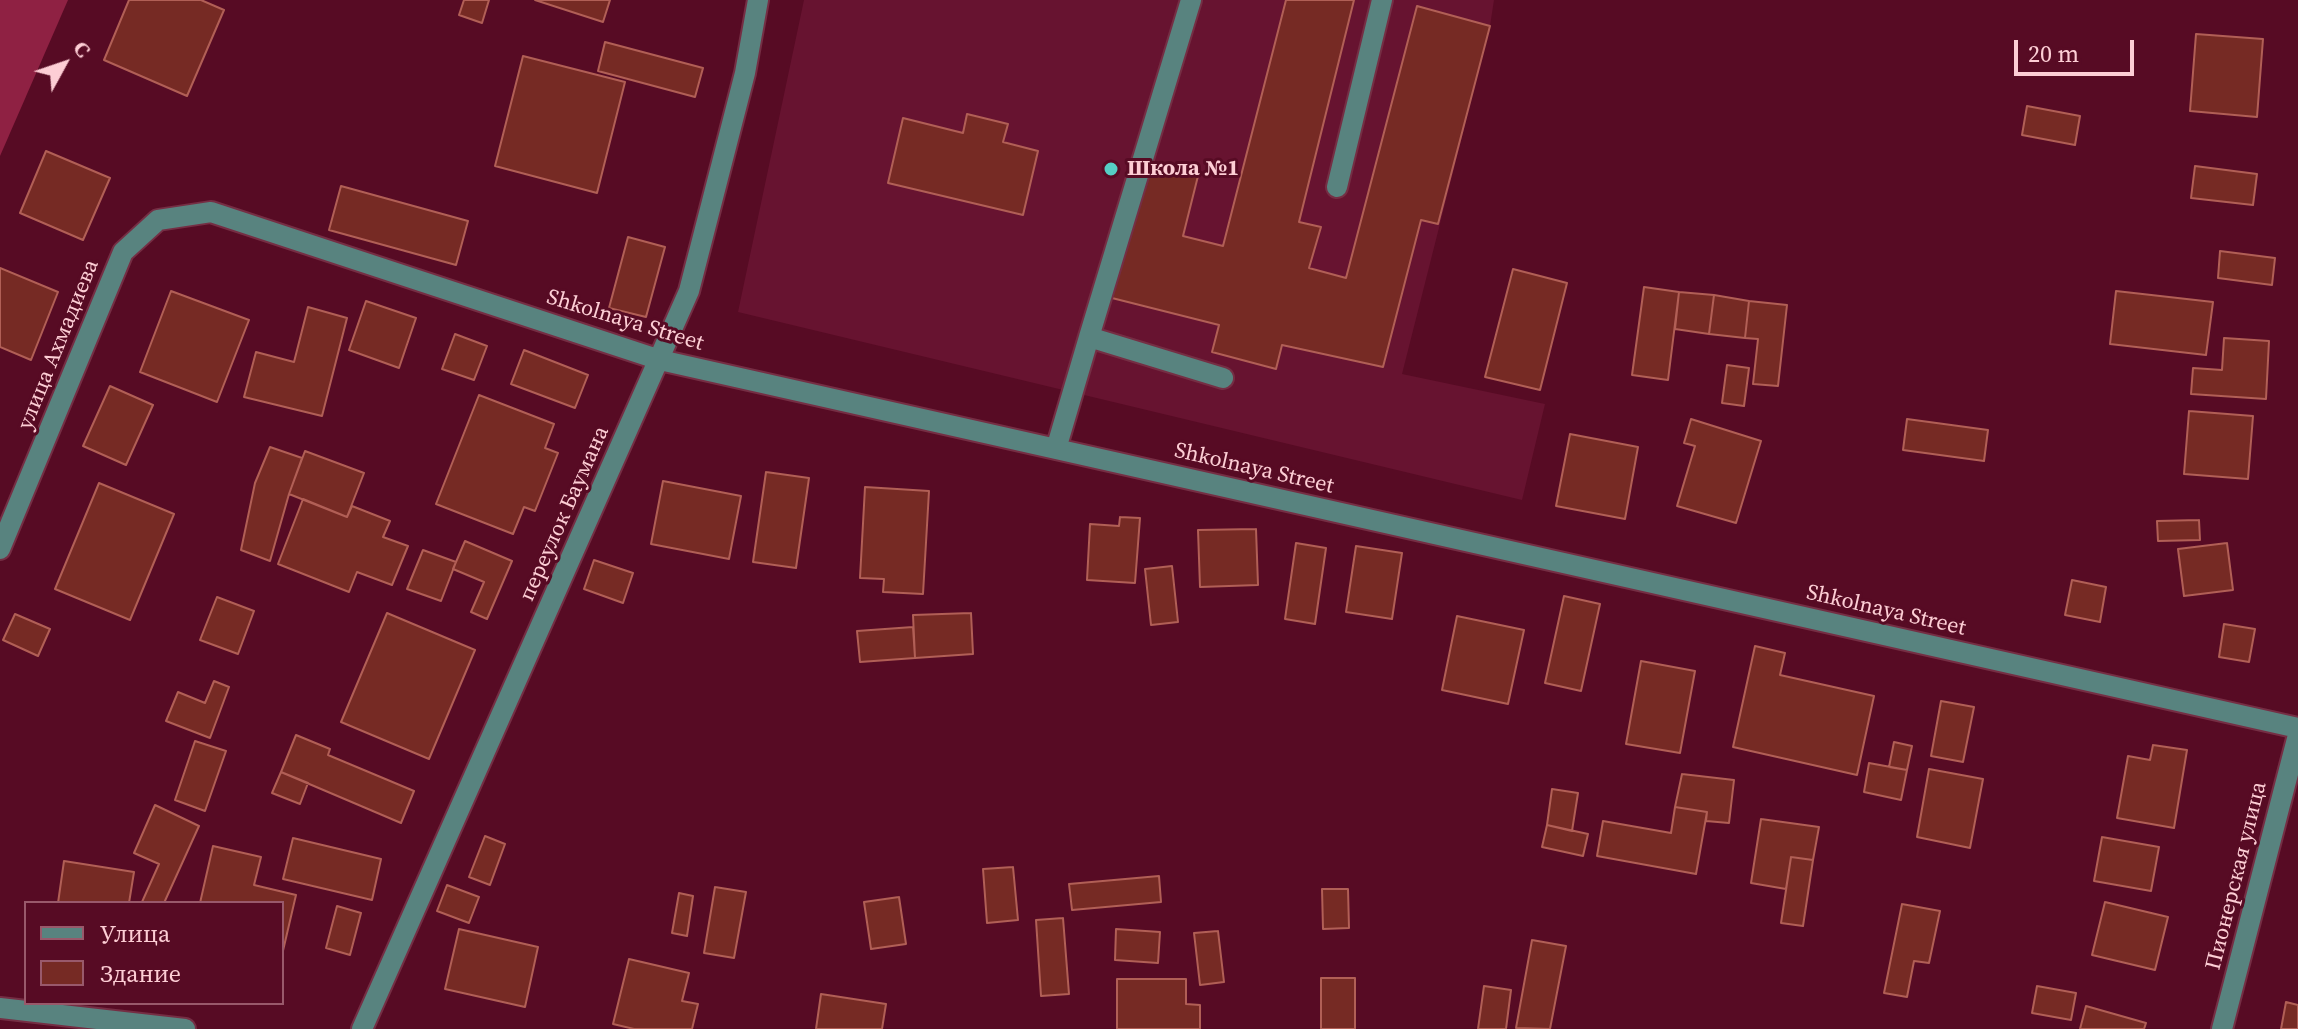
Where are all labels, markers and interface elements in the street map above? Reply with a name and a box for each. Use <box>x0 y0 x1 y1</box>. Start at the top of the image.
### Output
north arrow <box>24 24 104 104</box>
scale bar <box>2018 24 2138 74</box>
text: С <box>66 34 98 63</box>
text: 20 m <box>2028 37 2079 70</box>
place label: Школа №1 <box>1127 156 1239 182</box>
marker: Школа №1 <box>1102 160 1120 178</box>
street label: улица Ахмадиева <box>13 256 105 434</box>
street label: Shkolnaya Street <box>543 285 707 357</box>
street label: переулок Баумана <box>515 422 615 606</box>
street label: Shkolnaya Street <box>1172 438 1336 500</box>
street label: Shkolnaya Street <box>1804 580 1968 642</box>
street label: Пионерская улица <box>2201 779 2273 973</box>
legend <box>24 901 284 1005</box>
text: Улица <box>100 917 170 950</box>
text: Здание <box>100 957 181 990</box>

